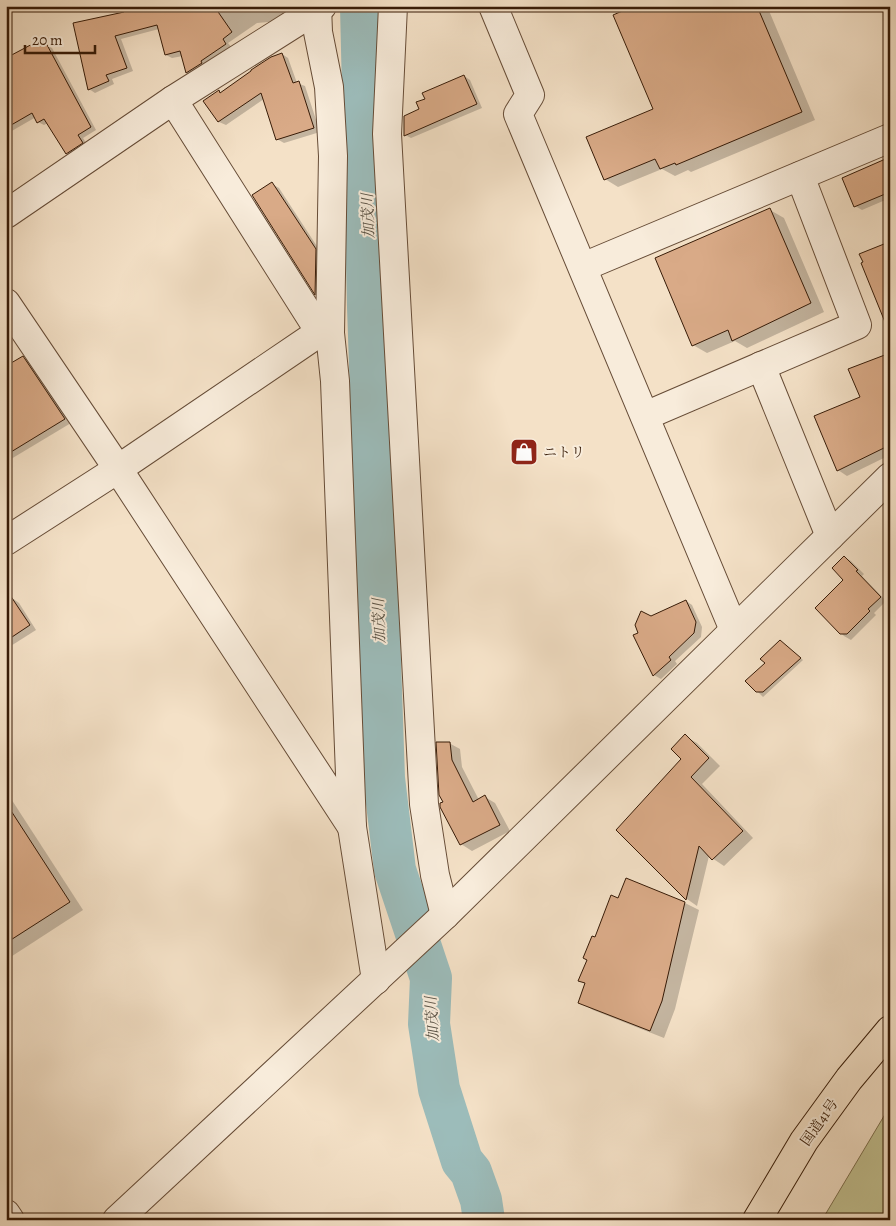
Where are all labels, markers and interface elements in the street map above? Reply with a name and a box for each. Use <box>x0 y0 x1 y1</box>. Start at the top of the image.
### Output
scale bar <box>25 22 95 54</box>
text: 20 m <box>32 30 63 50</box>
water label: 加茂川 <box>357 191 379 239</box>
shop icon: ニトリ <box>509 437 539 467</box>
place label: ニトリ <box>543 443 585 462</box>
water label: 加茂川 <box>368 596 390 644</box>
water label: 加茂川 <box>421 994 443 1042</box>
street label: 国道41号 <box>796 1095 842 1150</box>

